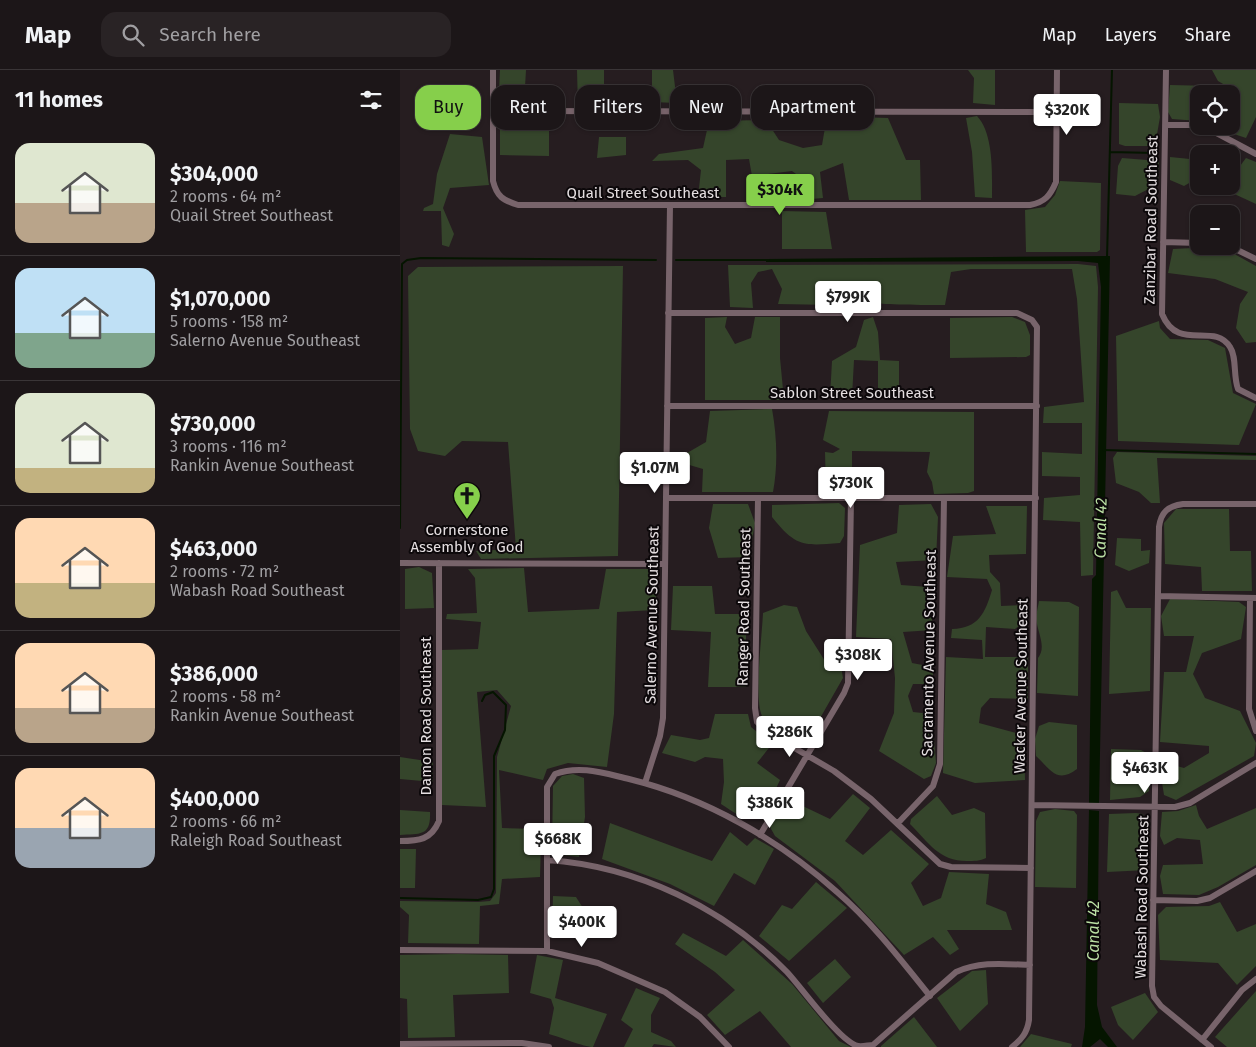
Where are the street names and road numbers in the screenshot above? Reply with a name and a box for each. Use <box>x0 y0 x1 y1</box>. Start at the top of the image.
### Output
street label: Zanzibar Road Southeast <box>1141 135 1161 305</box>
street label: Quail Street Southeast <box>567 184 720 202</box>
street label: Sablon Street Southeast <box>770 384 935 402</box>
street label: Salerno Avenue Southeast <box>641 525 663 704</box>
street label: Ranger Road Southeast <box>734 527 754 686</box>
street label: Sacramento Avenue Southeast <box>918 549 940 757</box>
street label: Wacker Avenue Southeast <box>1010 598 1032 774</box>
street label: Damon Road Southeast <box>417 636 435 795</box>
street label: Wabash Road Southeast <box>1132 815 1152 979</box>

